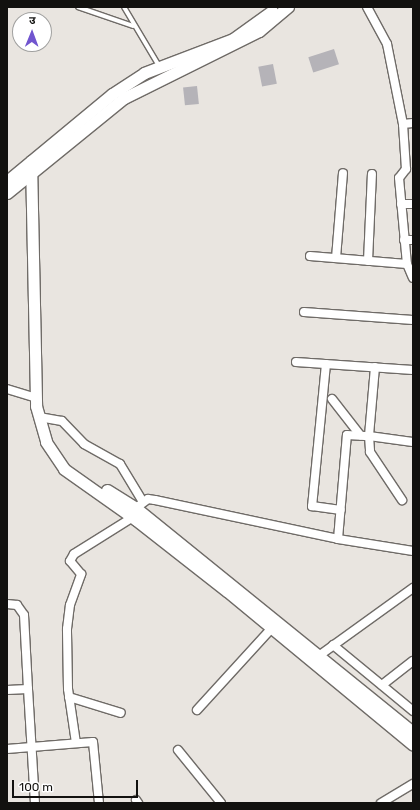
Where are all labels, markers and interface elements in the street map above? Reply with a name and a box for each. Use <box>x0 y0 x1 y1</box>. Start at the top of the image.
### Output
north arrow <box>12 12 52 52</box>
text: उ <box>29 14 36 27</box>
scale bar <box>14 772 140 798</box>
text: 100 m <box>19 780 53 794</box>

